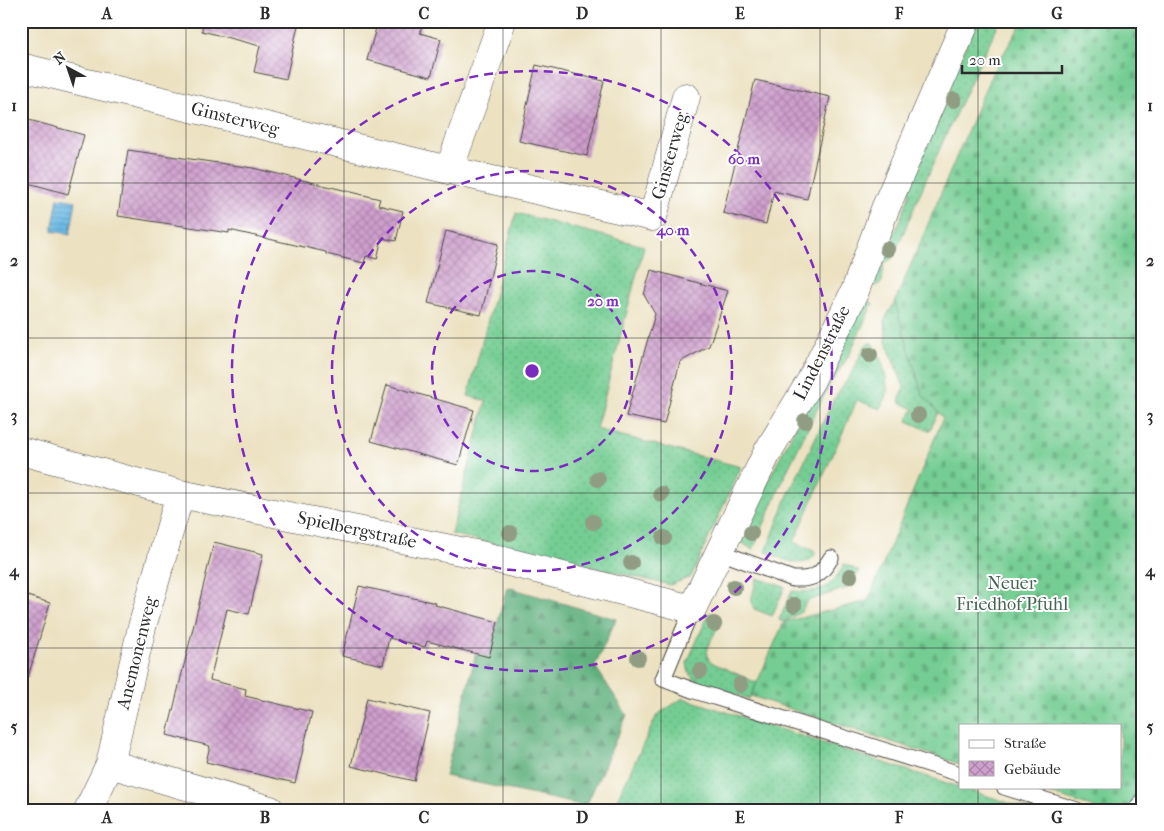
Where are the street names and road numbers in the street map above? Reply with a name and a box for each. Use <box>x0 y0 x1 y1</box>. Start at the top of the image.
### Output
street label: Ginsterweg <box>189 98 281 140</box>
street label: Ginsterweg <box>648 110 693 202</box>
street label: Lindenstraße <box>789 302 855 404</box>
street label: Spielbergstraße <box>296 507 419 553</box>
street label: Anemonenweg <box>113 594 161 713</box>

